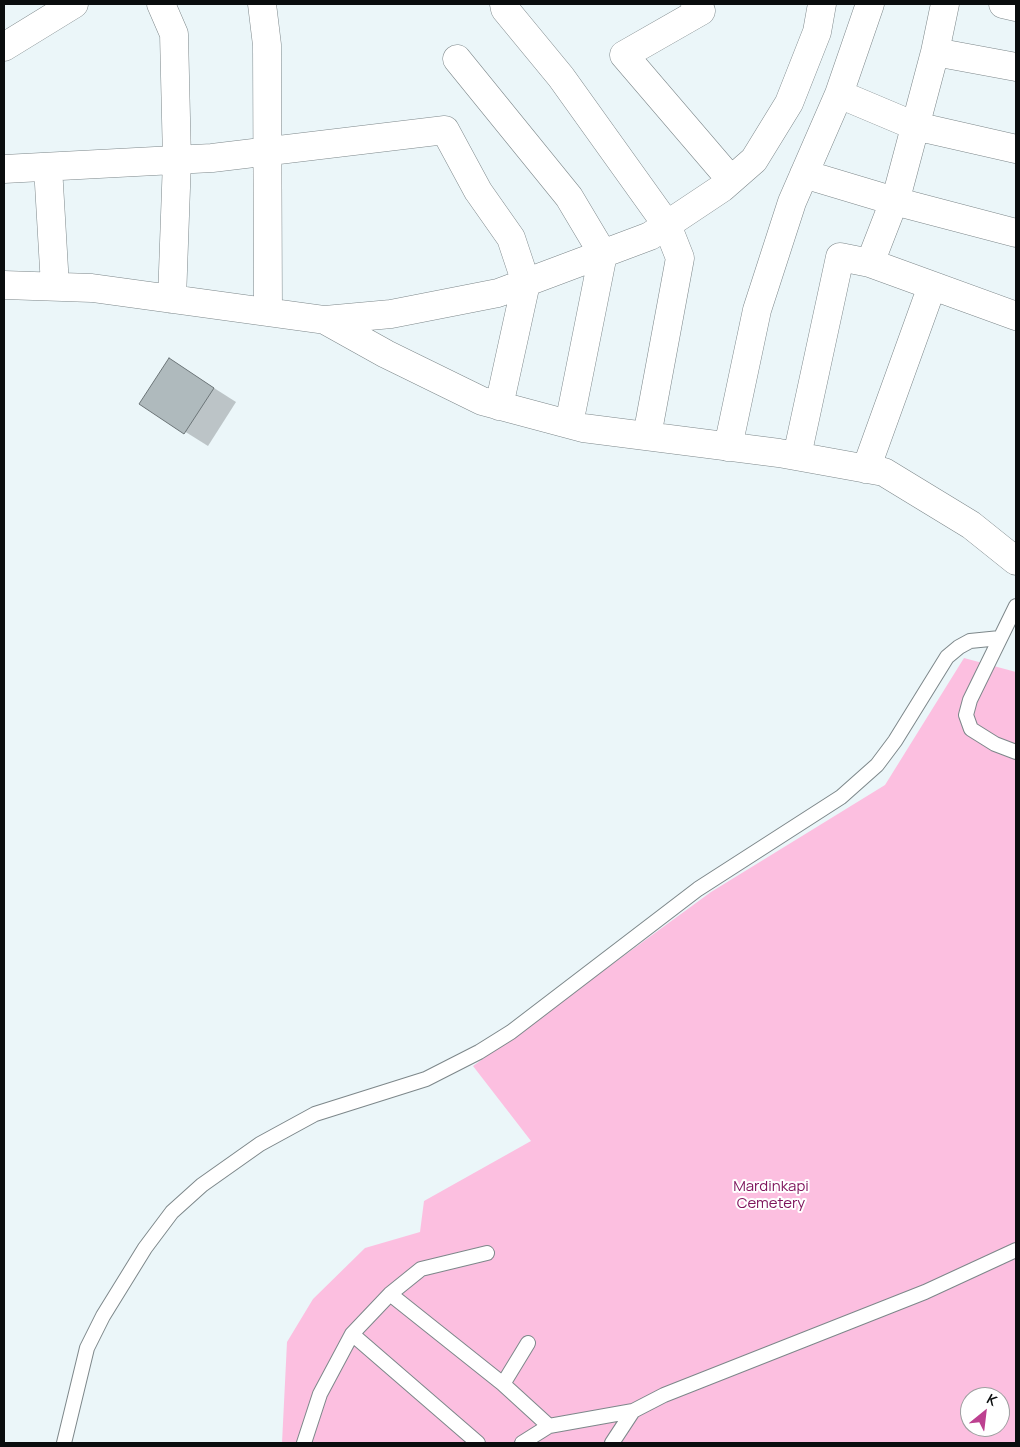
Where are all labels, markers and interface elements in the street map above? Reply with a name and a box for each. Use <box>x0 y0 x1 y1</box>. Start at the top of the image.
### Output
park label: Mardinkapi Cemetery <box>733 1178 809 1213</box>
north arrow <box>960 1387 1010 1437</box>
text: K <box>983 1389 1001 1410</box>

